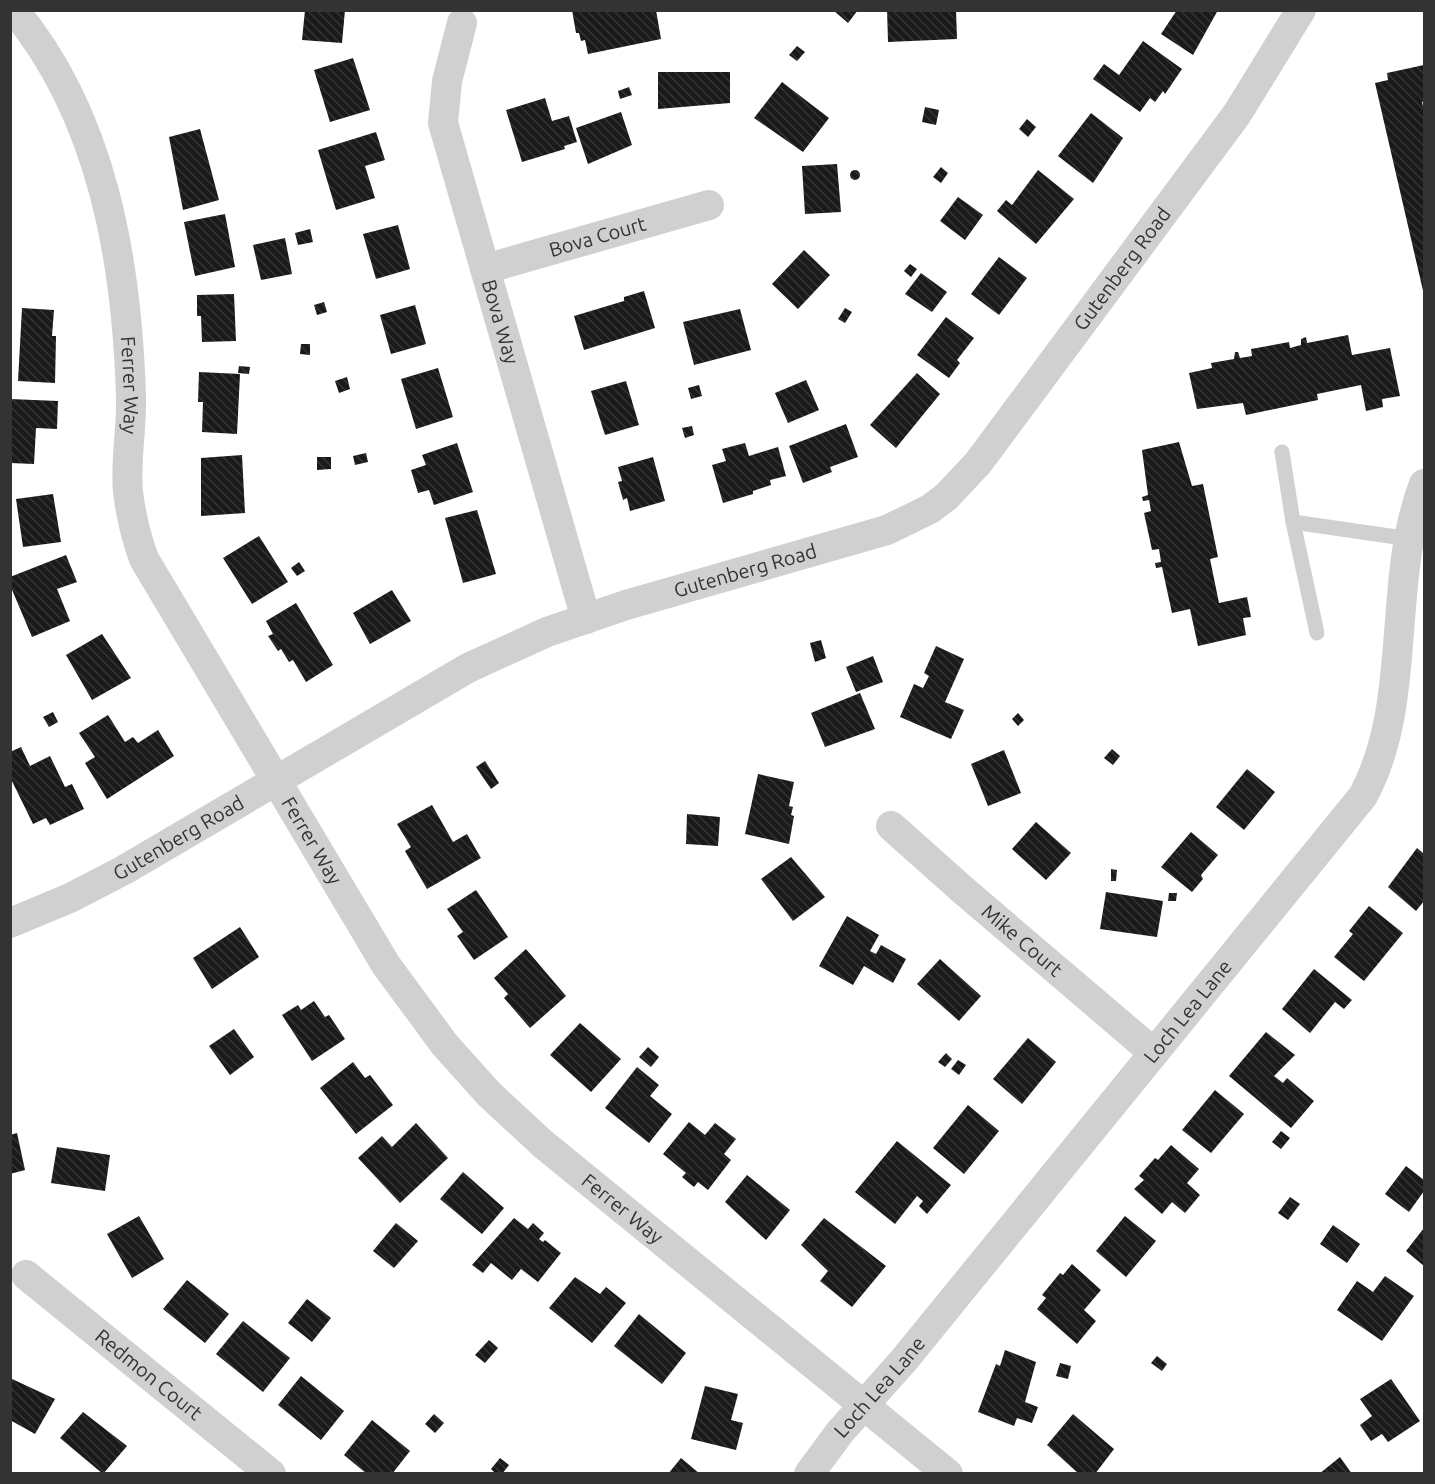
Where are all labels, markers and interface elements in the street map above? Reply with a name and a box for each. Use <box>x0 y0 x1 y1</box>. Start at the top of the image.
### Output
street label: Gutenberg Road <box>1069 202 1175 335</box>
street label: Bova Court <box>546 212 649 261</box>
street label: Bova Way <box>478 277 524 367</box>
street label: Ferrer Way <box>117 335 143 435</box>
street label: Gutenberg Road <box>671 539 819 602</box>
street label: Gutenberg Road <box>109 790 248 885</box>
street label: Ferrer Way <box>277 793 347 889</box>
street label: Mike Court <box>977 899 1067 981</box>
street label: Loch Lea Lane <box>1139 955 1236 1067</box>
street label: Ferrer Way <box>578 1168 668 1248</box>
street label: Redmon Court <box>91 1324 207 1425</box>
street label: Loch Lea Lane <box>829 1332 929 1442</box>

